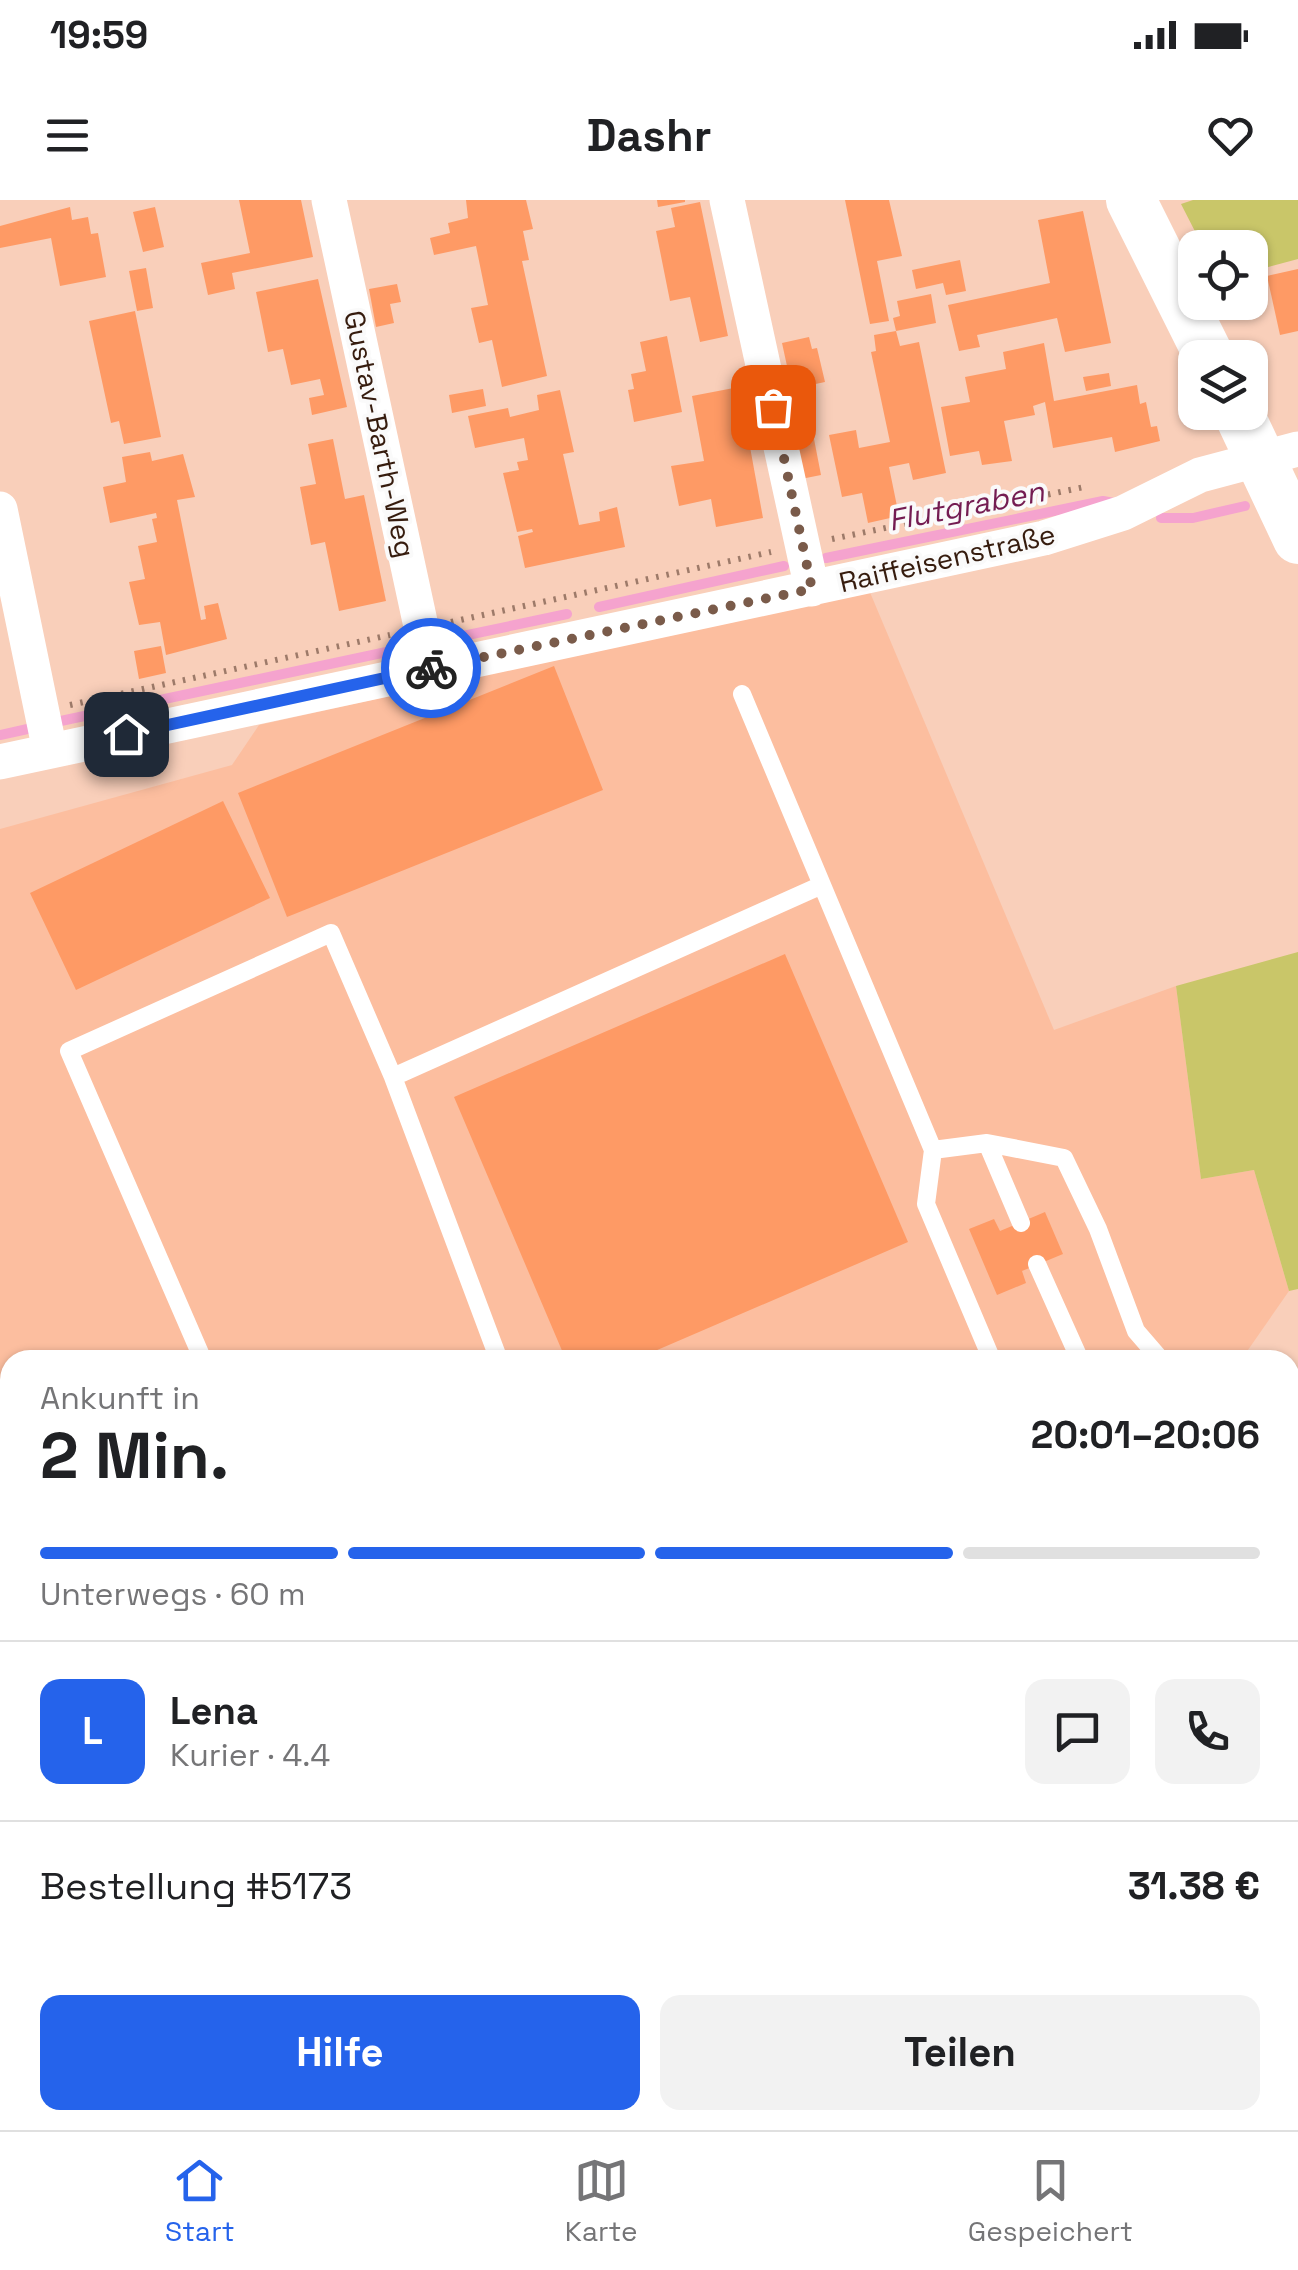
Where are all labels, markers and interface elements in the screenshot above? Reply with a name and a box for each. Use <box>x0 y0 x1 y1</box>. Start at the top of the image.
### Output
text: 19:59 <box>50 11 148 59</box>
text: Dashr <box>587 107 711 164</box>
icon: menu <box>40 108 95 163</box>
icon: heart <box>1203 108 1258 163</box>
map controls <box>1178 230 1268 430</box>
button: locate <box>1178 230 1268 320</box>
street label: Gustav-Barth-Weg <box>336 307 424 561</box>
button: layers <box>1178 340 1268 430</box>
pin <box>731 365 816 450</box>
icon: bag <box>746 380 801 435</box>
water label: Flutgraben <box>885 471 1048 540</box>
street label: Raiffeisenstraße <box>835 516 1059 600</box>
courier <box>381 618 481 718</box>
icon: bike <box>404 641 459 696</box>
pin <box>84 692 169 777</box>
icon: home <box>99 707 154 762</box>
text: Ankunft in <box>40 1378 200 1418</box>
text: 20:01–20:06 <box>1031 1411 1260 1459</box>
text: 2 Min. <box>40 1414 229 1497</box>
text: Unterwegs · 60 m <box>40 1574 306 1614</box>
button: chat <box>1025 1679 1130 1784</box>
button: phone <box>1155 1679 1260 1784</box>
text: Lena <box>170 1687 258 1735</box>
text: L <box>82 1707 103 1755</box>
text: Kurier · 4.4 <box>170 1735 330 1775</box>
text: Bestellung #5173 <box>40 1862 352 1910</box>
text: 31.38 € <box>1128 1862 1260 1910</box>
button: Hilfe <box>40 1995 640 2110</box>
button: Teilen <box>660 1995 1260 2110</box>
tab: Start <box>165 2153 235 2249</box>
tab: Karte <box>565 2153 638 2249</box>
tab: Gespeichert <box>968 2153 1133 2249</box>

